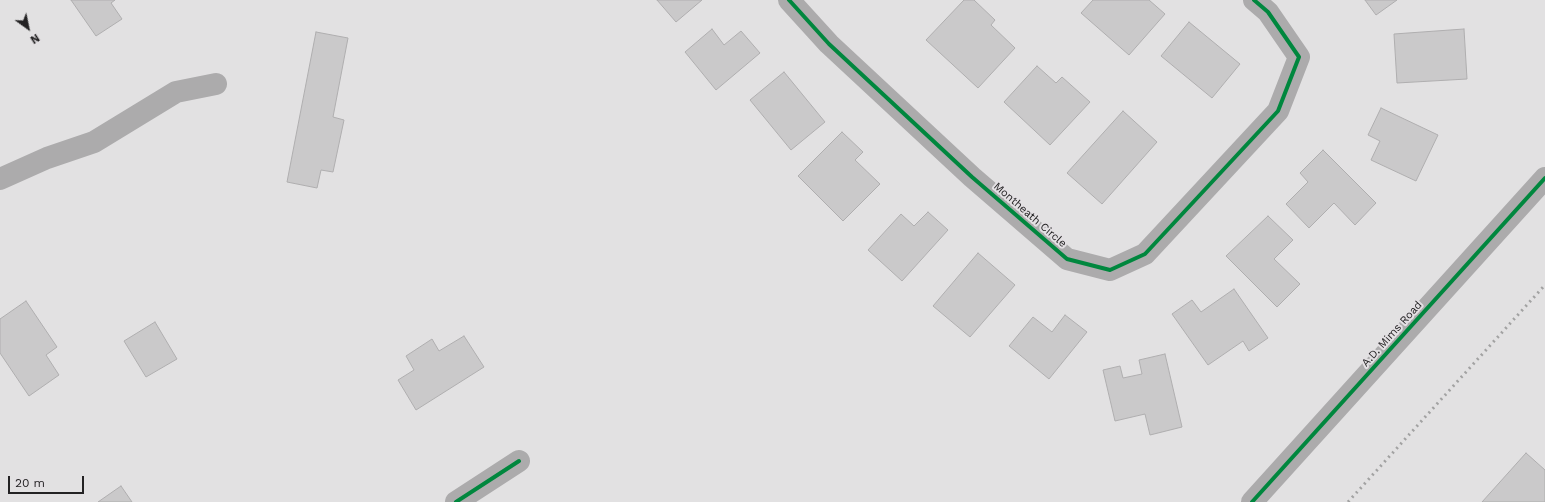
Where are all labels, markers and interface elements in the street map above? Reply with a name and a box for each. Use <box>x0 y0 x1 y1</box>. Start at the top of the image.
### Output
north arrow <box>8 8 48 48</box>
text: N <box>28 31 42 46</box>
street label: Montheath Circle <box>991 180 1069 250</box>
street label: A.D. Mims Road <box>1359 298 1425 370</box>
scale bar <box>10 468 86 494</box>
text: 20 m <box>15 476 45 490</box>

